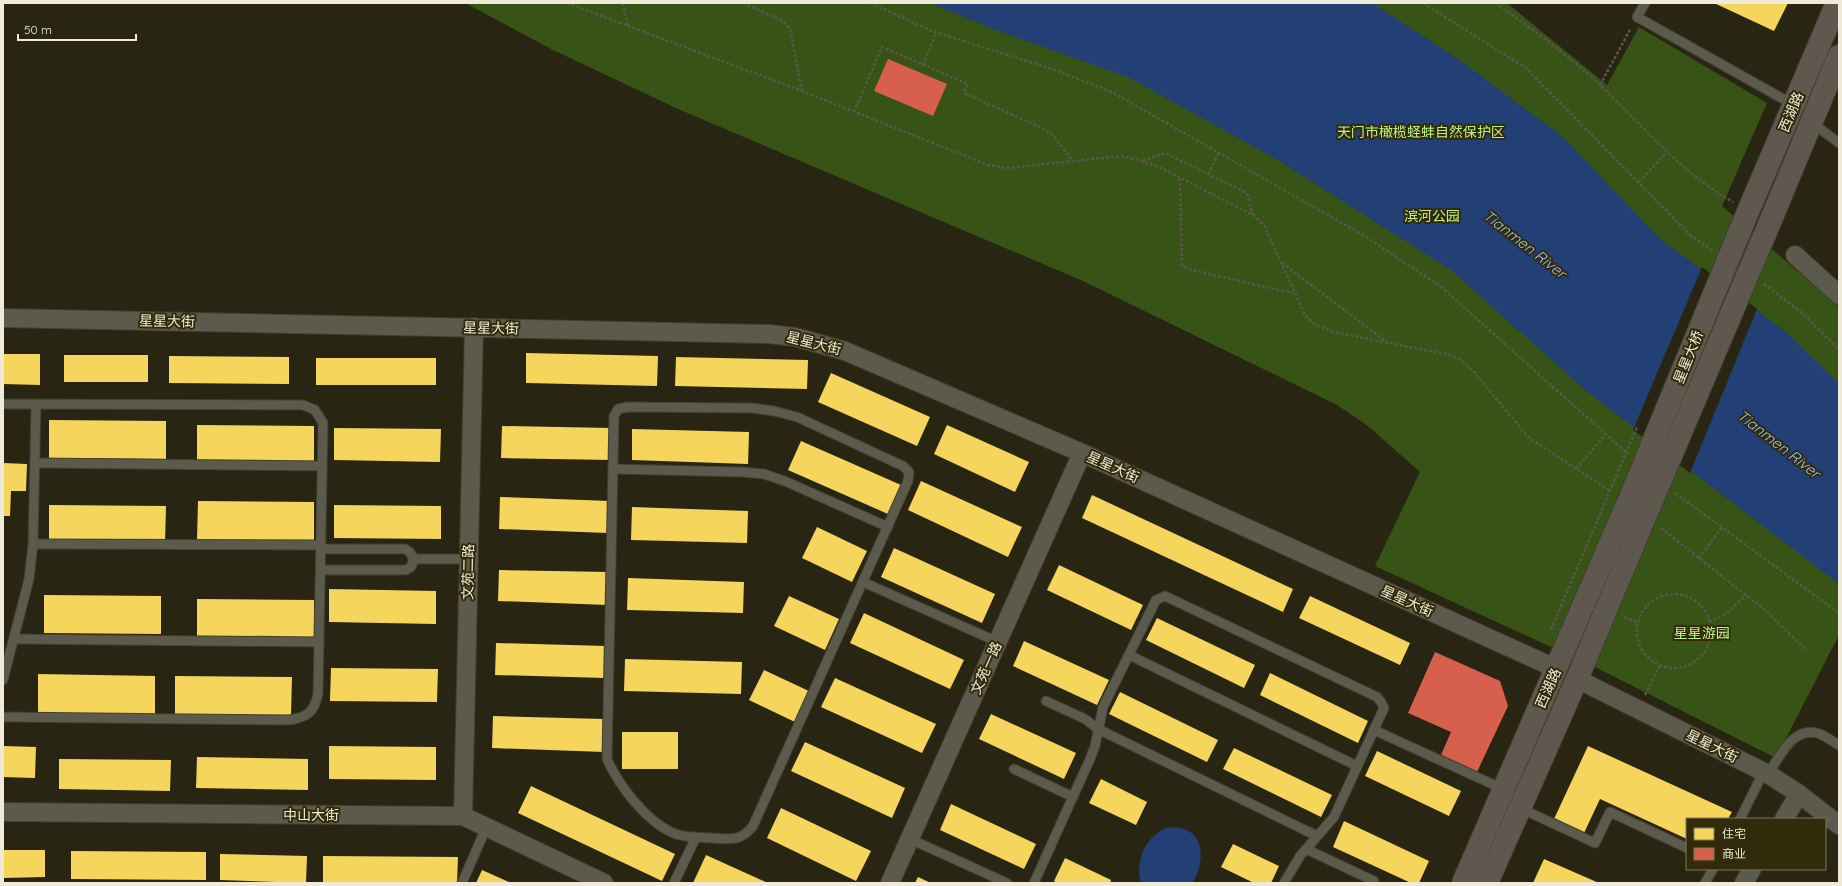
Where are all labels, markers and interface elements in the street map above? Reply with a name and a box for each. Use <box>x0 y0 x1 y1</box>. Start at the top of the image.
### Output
scale bar <box>18 16 136 42</box>
text: 50 m <box>24 22 52 37</box>
street label: 西湖路 <box>1775 89 1807 135</box>
park label: 天门市橄榄蛏蚌自然保护区 <box>1337 123 1505 141</box>
water label: Tianmen River <box>1480 206 1572 284</box>
park label: 滨河公园 <box>1404 207 1460 225</box>
street label: 星星大街 <box>139 312 195 330</box>
street label: 星星大街 <box>463 319 519 337</box>
street label: 星星大街 <box>785 327 843 359</box>
street label: 星星大桥 <box>1669 328 1707 386</box>
water label: Tianmen River <box>1734 406 1826 484</box>
street label: 星星大街 <box>1084 447 1142 487</box>
street label: 文苑二路 <box>459 544 477 600</box>
street label: 星星大街 <box>1378 581 1436 621</box>
park label: 星星游园 <box>1674 624 1730 642</box>
street label: 文苑一路 <box>966 639 1006 697</box>
street label: 西湖路 <box>1531 665 1565 711</box>
street label: 星星大街 <box>1683 726 1741 766</box>
street label: 中山大街 <box>283 806 339 824</box>
legend <box>1686 818 1826 870</box>
text: 住宅 <box>1722 826 1746 841</box>
text: 商业 <box>1722 846 1746 861</box>

